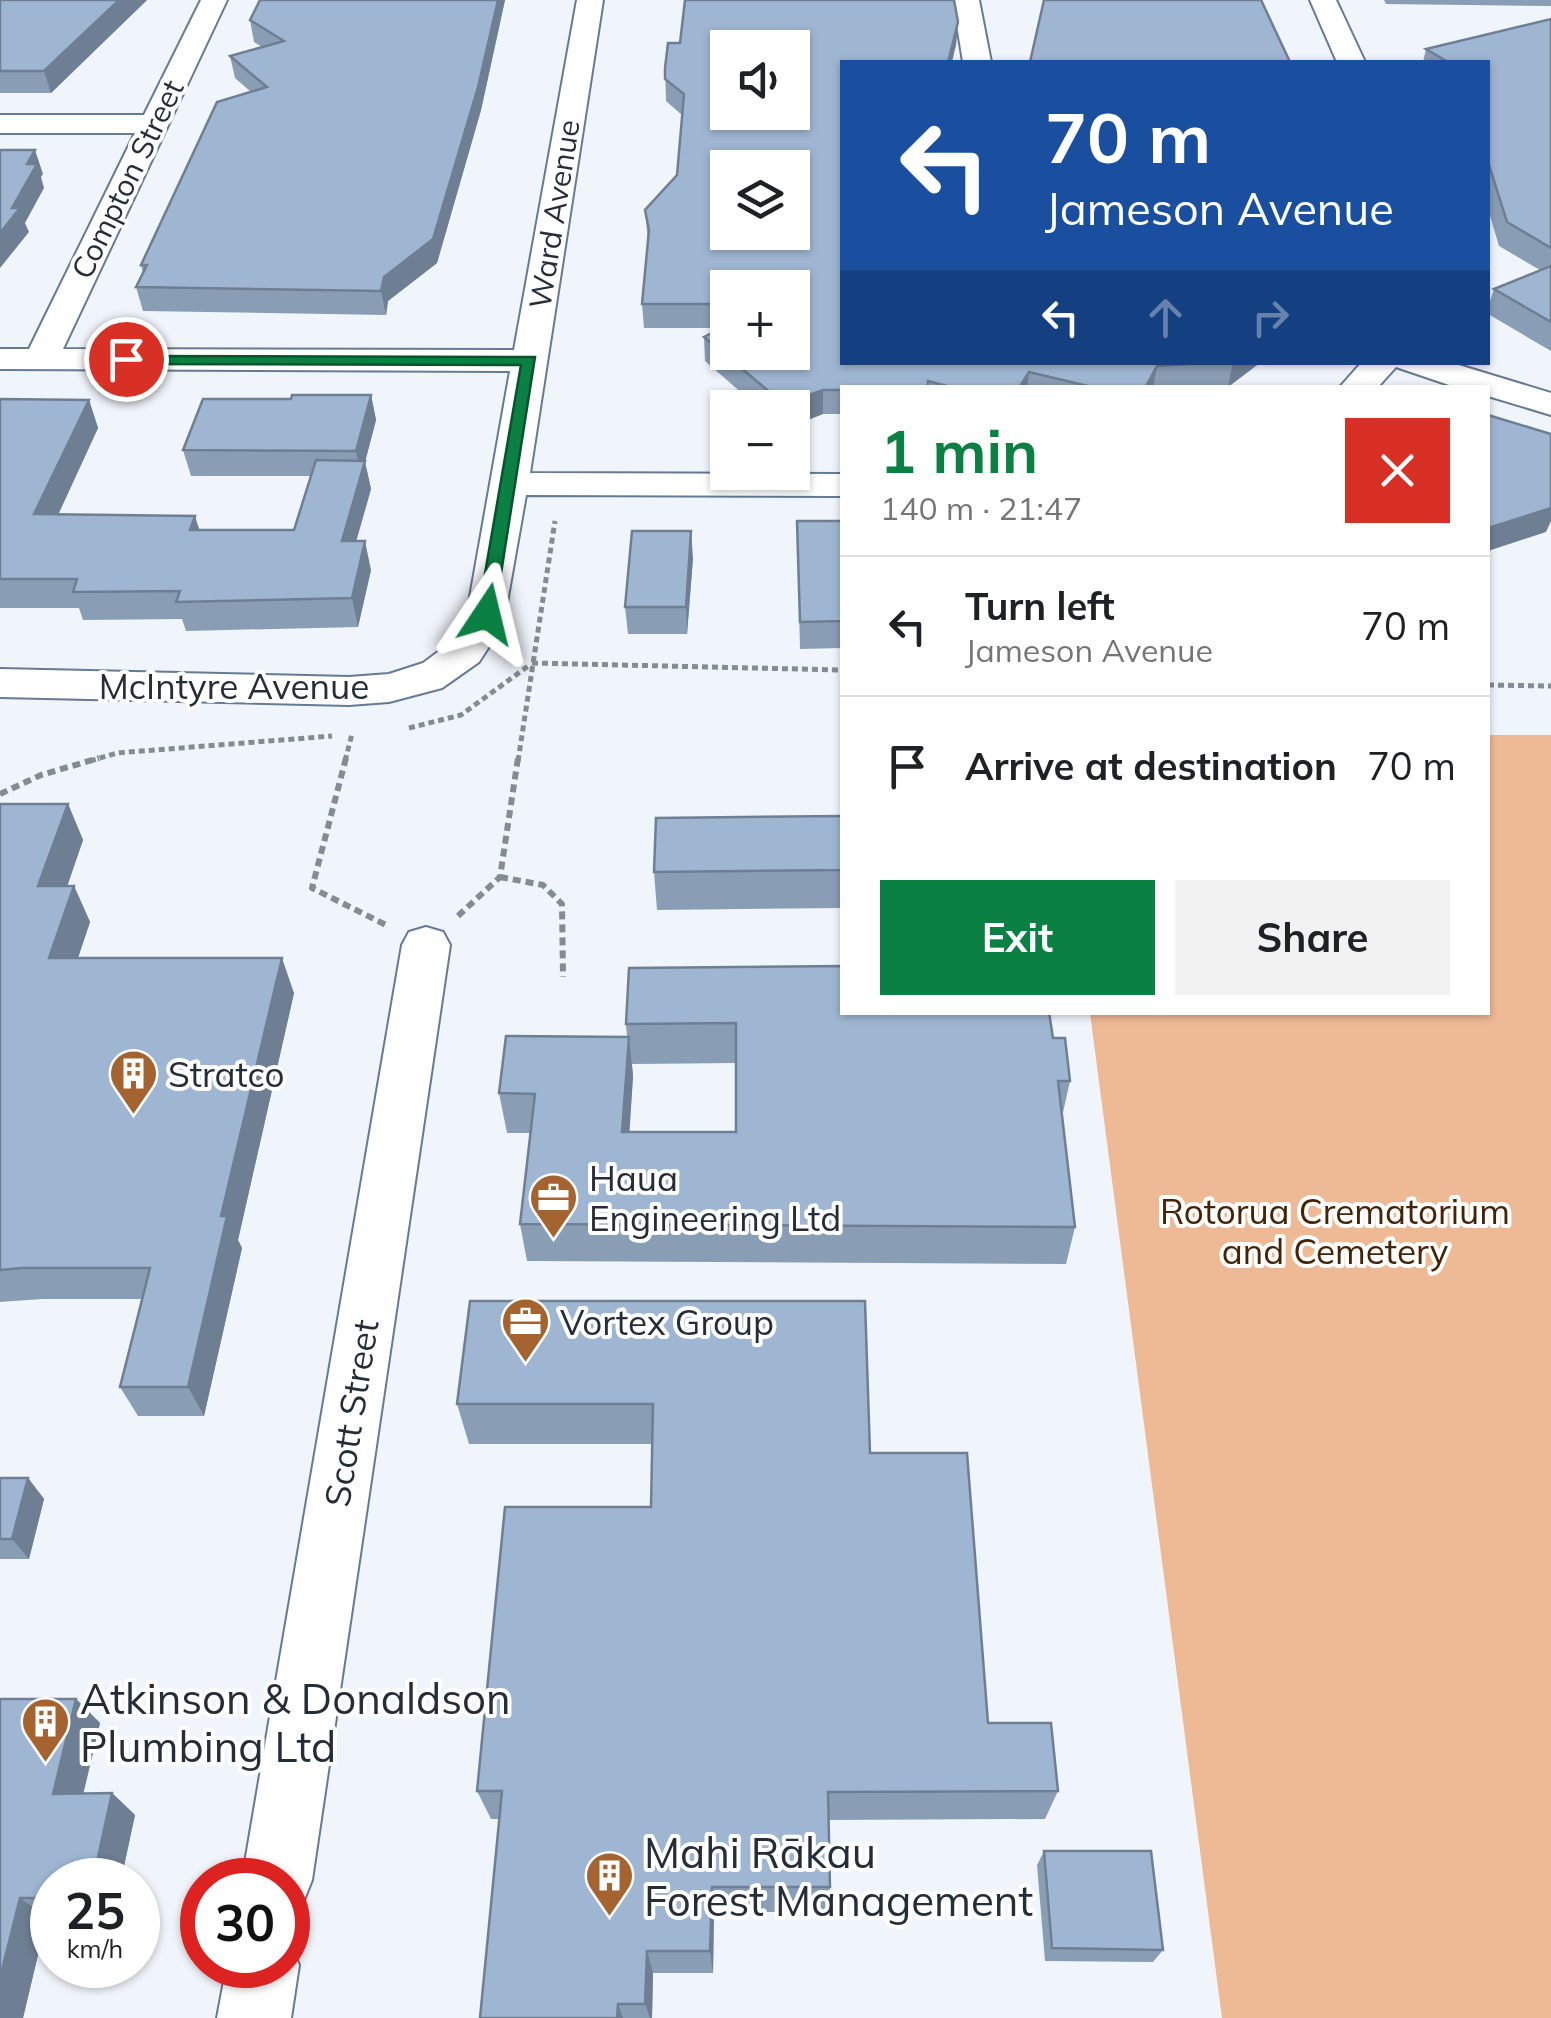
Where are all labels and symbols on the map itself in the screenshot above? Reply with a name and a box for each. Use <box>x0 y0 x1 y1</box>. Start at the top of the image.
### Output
street label: Compton Street <box>62 73 192 285</box>
street label: Ward Avenue <box>520 117 588 311</box>
pin <box>84 317 169 402</box>
position arrow <box>435 562 539 666</box>
street label: McIntyre Avenue <box>99 664 369 708</box>
building icon: Stratco <box>107 1048 159 1116</box>
place label: Stratco <box>168 1052 285 1096</box>
place label: Haua Engineering Ltd <box>589 1156 841 1240</box>
office icon: Haua Engineering Ltd <box>528 1172 580 1240</box>
park label: Rotorua Crematorium and Cemetery <box>1160 1189 1510 1273</box>
office icon: Vortex Group <box>499 1296 551 1364</box>
place label: Vortex Group <box>560 1300 774 1344</box>
street label: Scott Street <box>315 1316 387 1510</box>
place label: Atkinson & Donaldson Plumbing Ltd <box>80 1672 511 1773</box>
building icon: Atkinson & Donaldson Plumbing Ltd <box>19 1696 71 1764</box>
place label: Mahi Rākau Forest Management <box>644 1826 1033 1927</box>
building icon: Mahi Rākau Forest Management <box>583 1850 635 1918</box>
speed limit sign: 30 <box>180 1858 310 1988</box>

